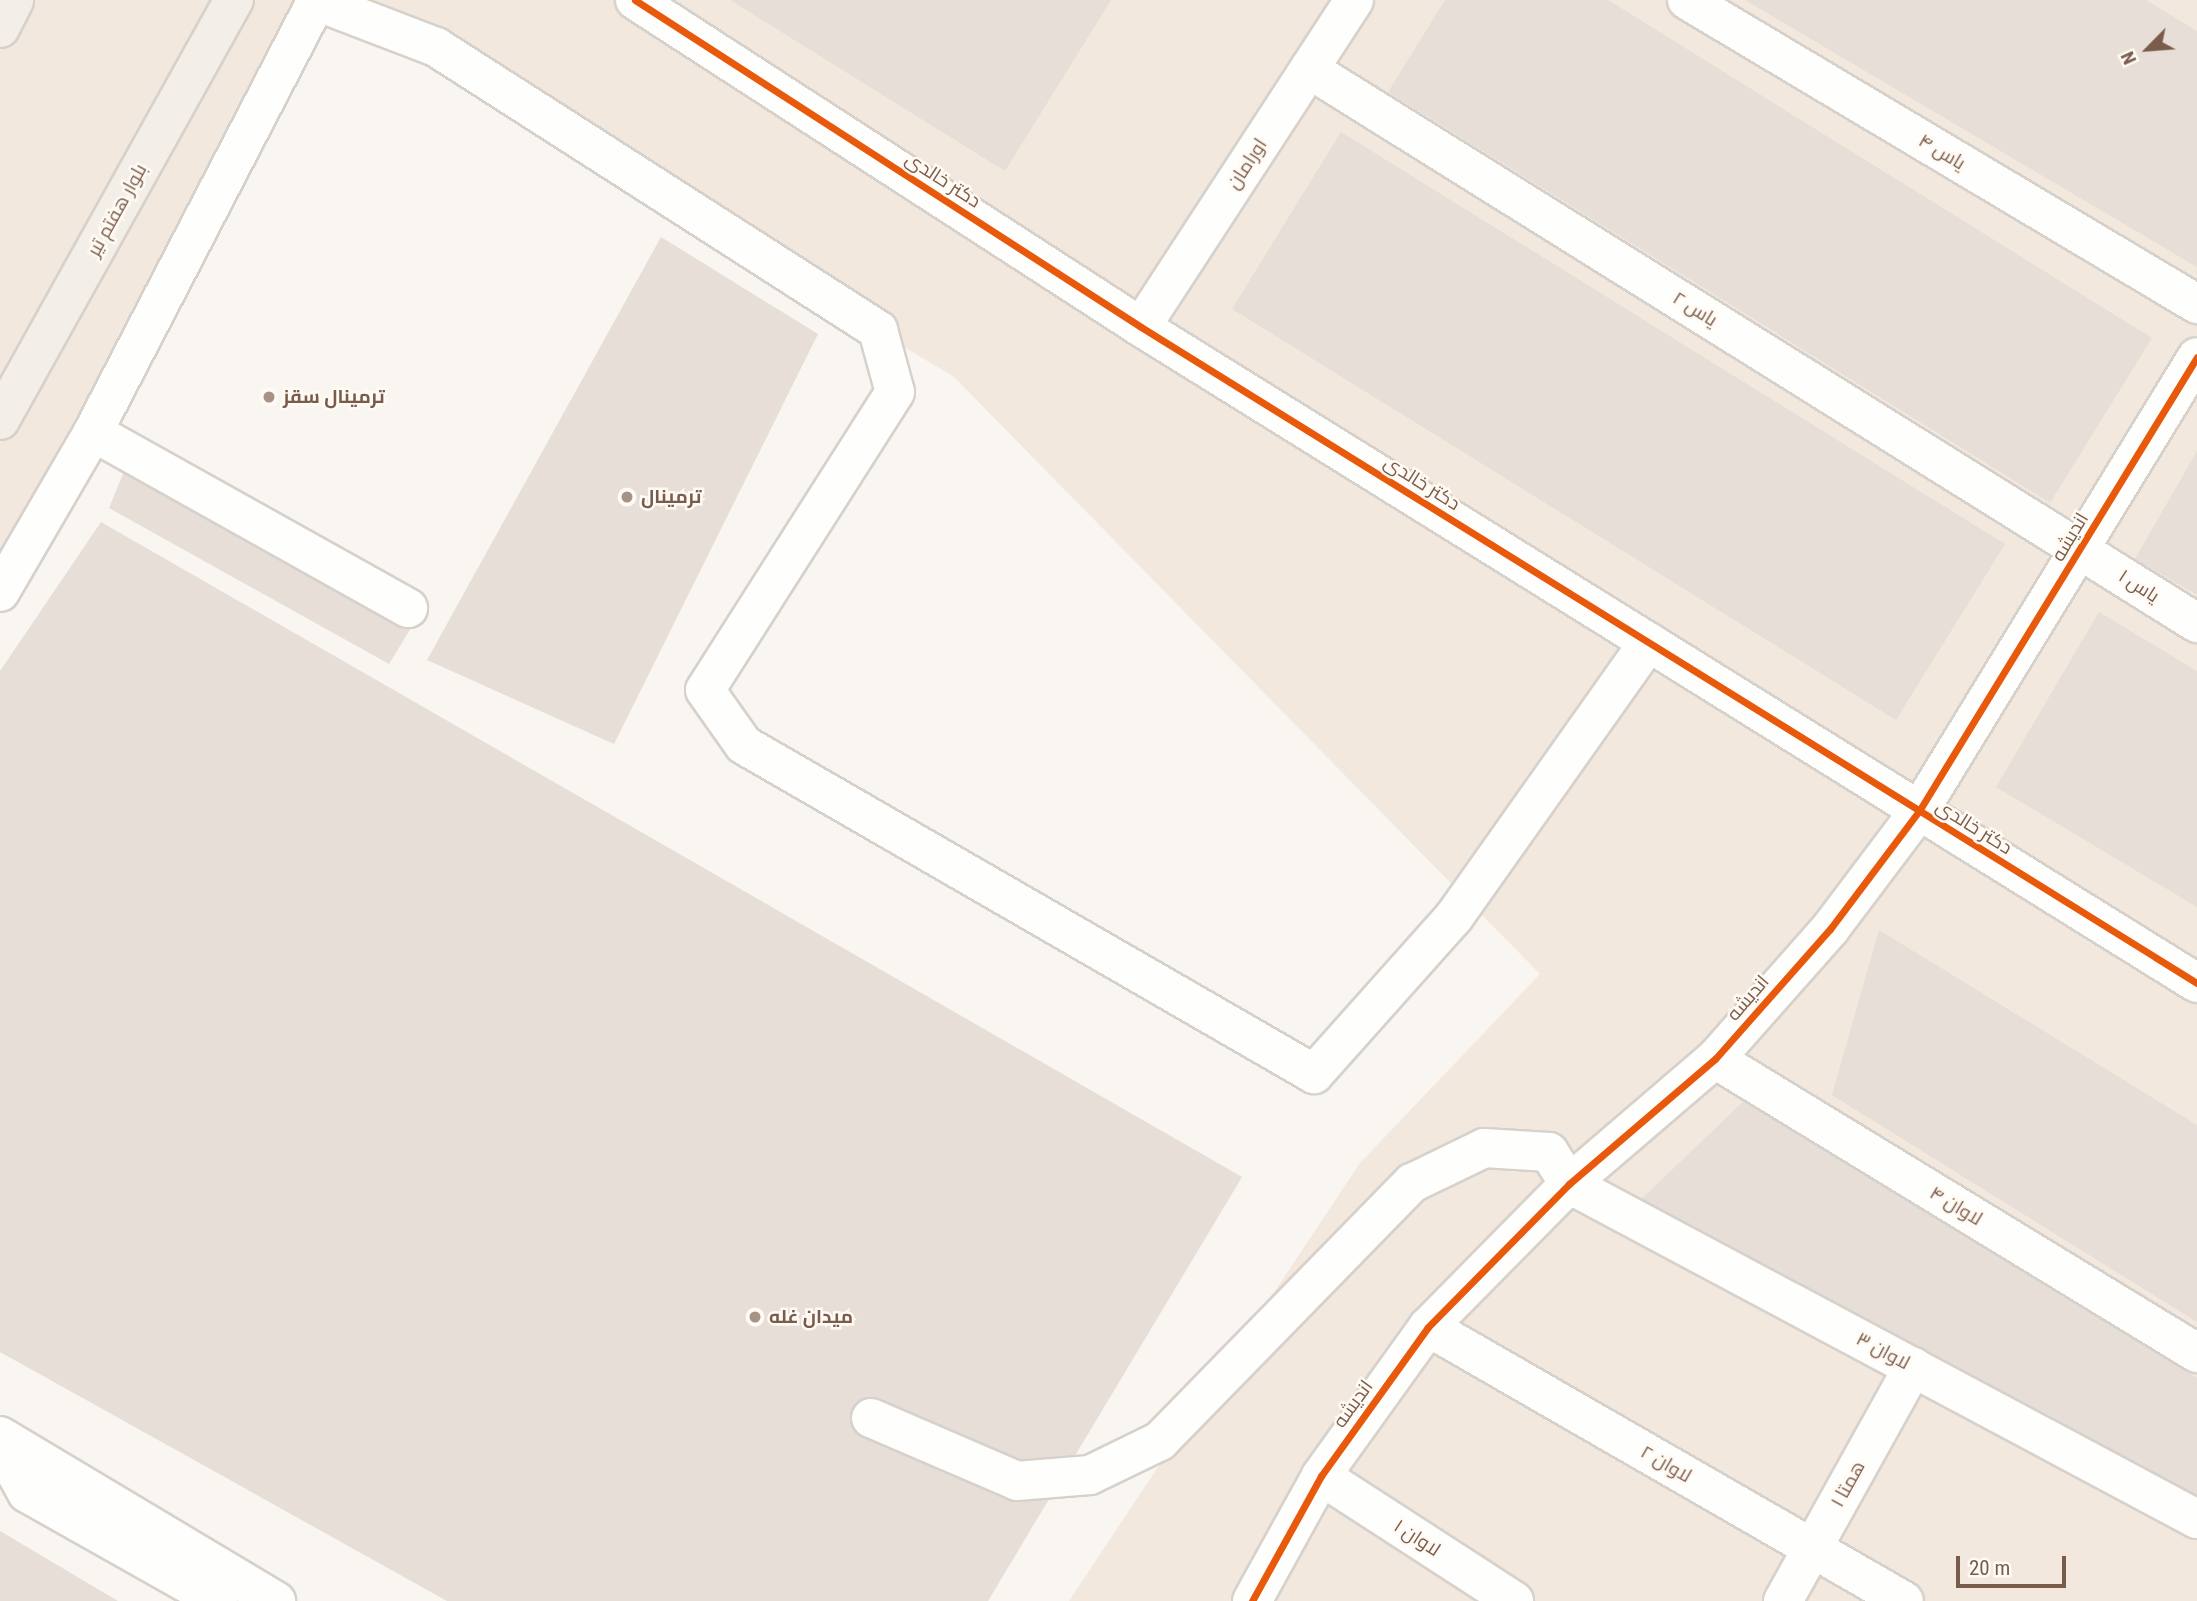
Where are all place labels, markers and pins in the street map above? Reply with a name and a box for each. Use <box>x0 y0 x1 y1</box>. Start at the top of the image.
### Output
place label: ترمینال سقز <box>283 386 385 408</box>
marker: ترمینال سقز <box>261 389 277 405</box>
place label: ترمینال <box>641 486 701 508</box>
marker: ترمینال <box>619 489 635 505</box>
place label: میدان غله <box>769 1306 853 1328</box>
marker: میدان غله <box>747 1309 763 1325</box>

